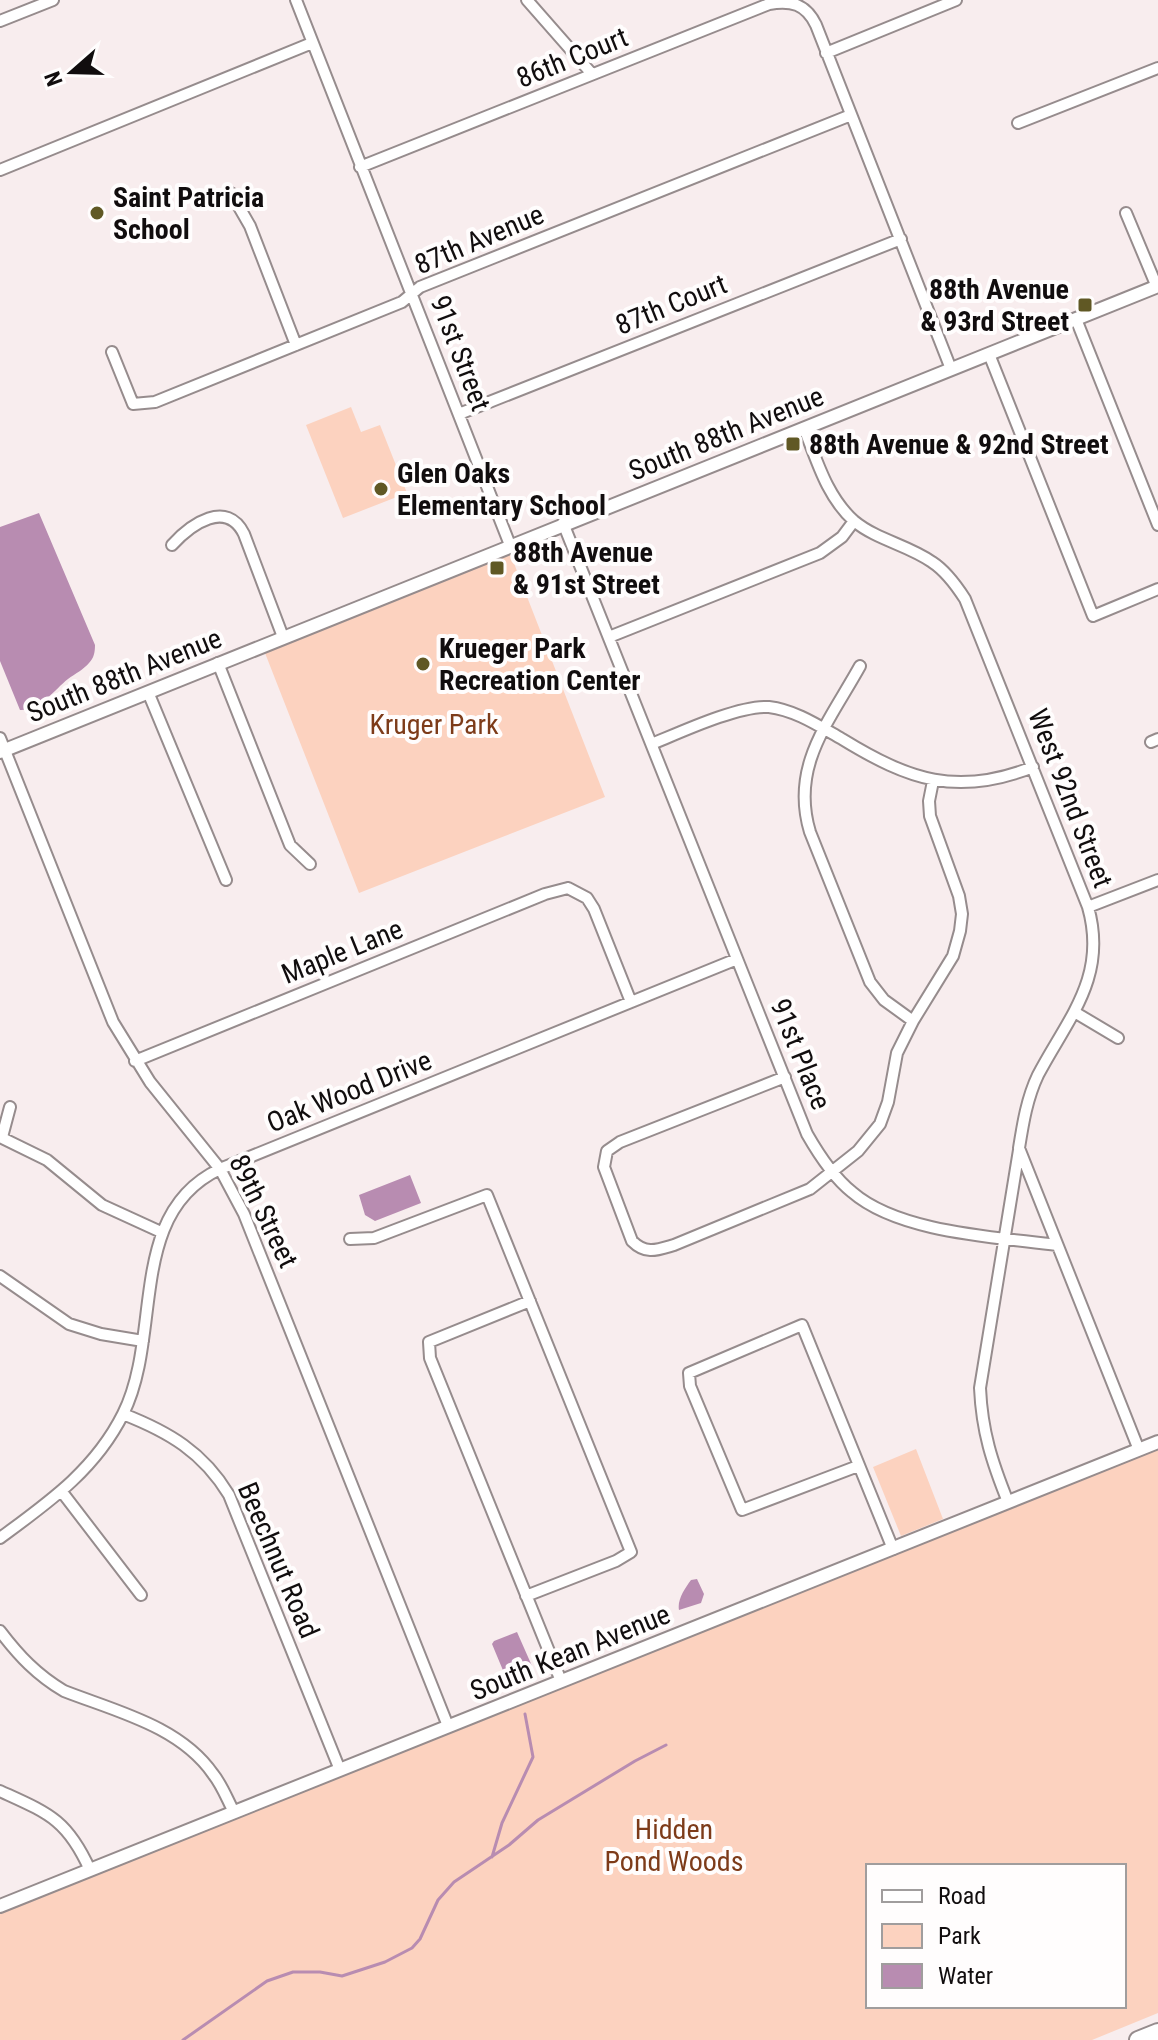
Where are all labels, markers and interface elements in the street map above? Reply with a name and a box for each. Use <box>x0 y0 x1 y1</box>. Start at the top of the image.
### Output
street label: 86th Court <box>512 20 633 95</box>
north arrow <box>32 32 112 112</box>
text: N <box>40 68 68 89</box>
place label: Saint Patricia School <box>113 181 264 246</box>
street label: 87th Avenue <box>410 198 548 281</box>
marker: Saint Patricia School <box>88 204 106 222</box>
street label: 87th Court <box>611 267 732 342</box>
place label: 88th Avenue & 93rd Street <box>921 273 1069 338</box>
street label: 91st Street <box>423 291 498 415</box>
marker: 88th Avenue & 93rd Street <box>1076 296 1094 314</box>
street label: South 88th Avenue <box>624 379 828 488</box>
place label: 88th Avenue & 92nd Street <box>809 428 1109 461</box>
marker: 88th Avenue & 92nd Street <box>784 435 802 453</box>
place label: Glen Oaks Elementary School <box>397 457 606 522</box>
marker: Glen Oaks Elementary School <box>372 480 390 498</box>
place label: 88th Avenue & 91st Street <box>513 536 660 601</box>
marker: 88th Avenue & 91st Street <box>488 559 506 577</box>
street label: South 88th Avenue <box>22 621 226 730</box>
place label: Krueger Park Recreation Center <box>439 632 641 697</box>
marker: Krueger Park Recreation Center <box>414 655 432 673</box>
street label: West 92nd Street <box>1021 704 1120 892</box>
park label: Kruger Park <box>369 708 499 741</box>
street label: Maple Lane <box>277 912 408 991</box>
street label: 91st Place <box>763 994 838 1114</box>
street label: Oak Wood Drive <box>262 1043 436 1139</box>
street label: 89th Street <box>222 1149 305 1273</box>
street label: Beechnut Road <box>231 1477 326 1643</box>
street label: South Kean Avenue <box>466 1597 675 1708</box>
park label: Hidden Pond Woods <box>605 1813 743 1878</box>
legend <box>866 1864 1126 2008</box>
text: Road <box>938 1882 986 1910</box>
text: Park <box>938 1922 981 1950</box>
text: Water <box>938 1962 993 1990</box>

